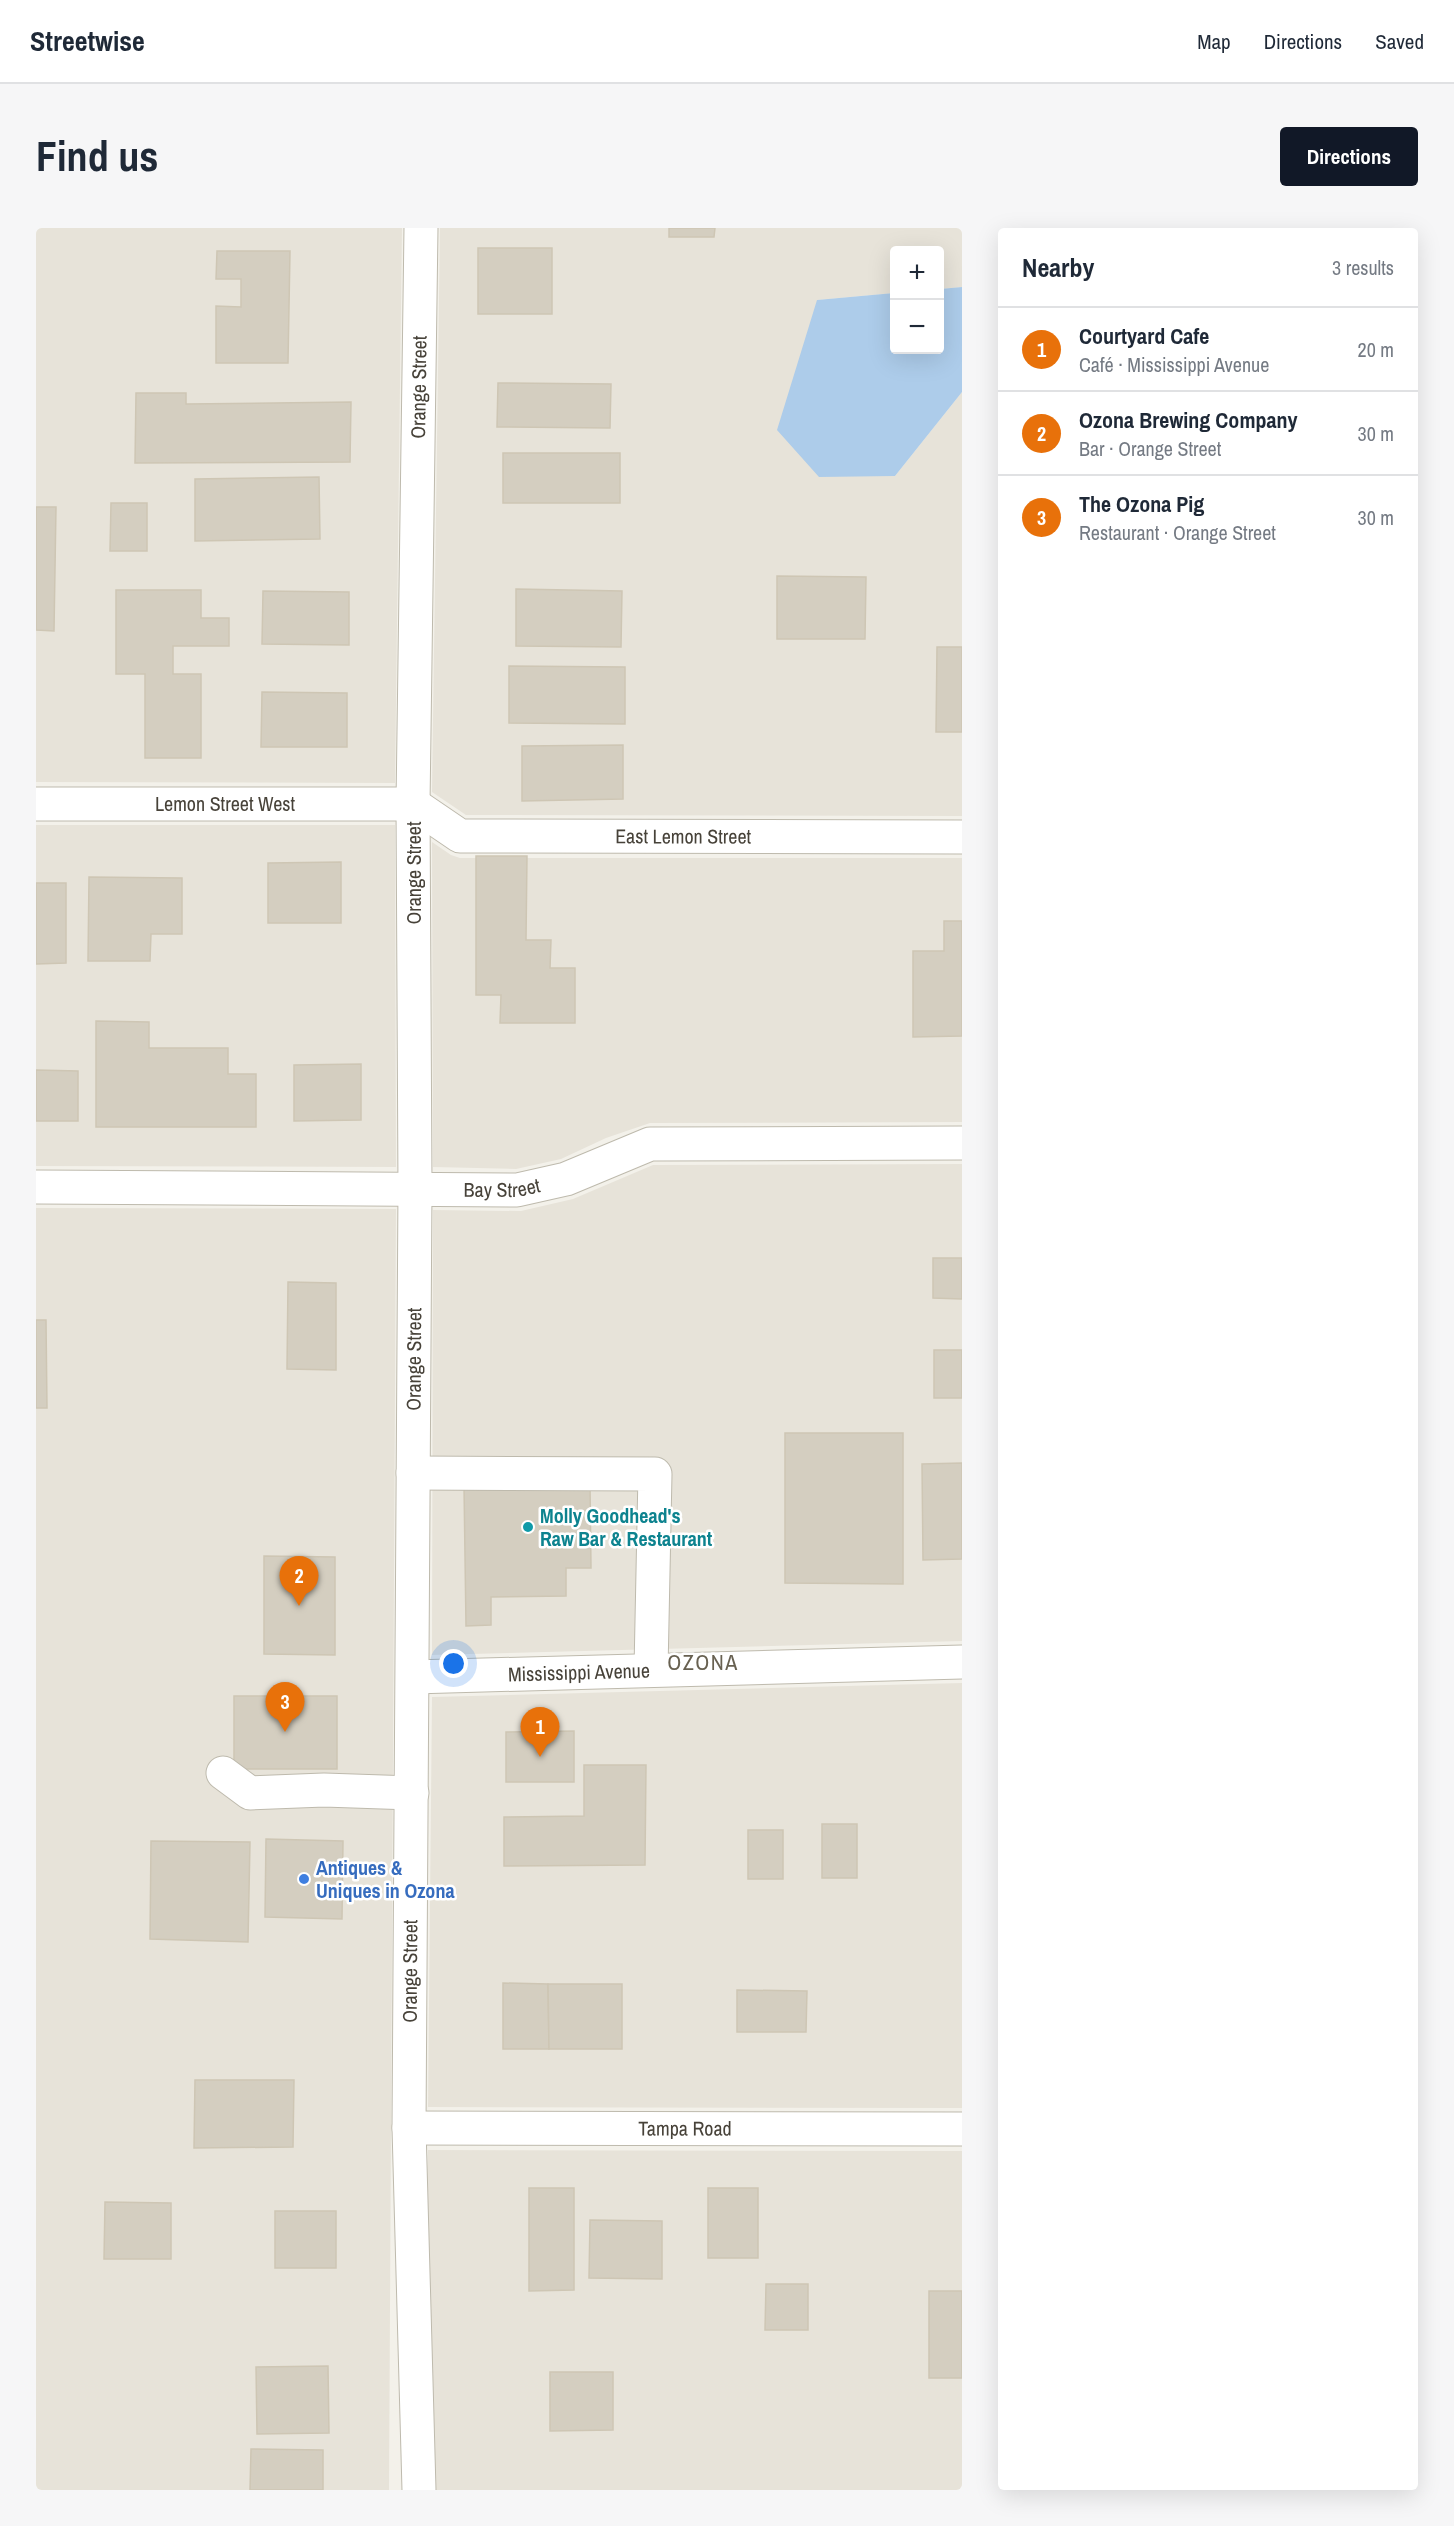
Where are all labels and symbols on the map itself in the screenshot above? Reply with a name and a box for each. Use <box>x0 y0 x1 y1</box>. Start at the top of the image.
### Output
street label: Orange Street <box>404 335 433 439</box>
street label: Lemon Street West <box>155 790 296 817</box>
street label: Orange Street <box>400 821 427 925</box>
street label: East Lemon Street <box>615 822 752 850</box>
street label: Bay Street <box>464 1171 543 1203</box>
street label: Orange Street <box>400 1307 427 1411</box>
place label: Molly Goodhead's Raw Bar & Restaurant <box>540 1502 713 1552</box>
marker: Molly Goodhead's Raw Bar & Restaurant <box>521 1520 535 1534</box>
pin: 2 <box>280 1556 318 1606</box>
district label: OZONA <box>667 1647 739 1677</box>
your location <box>439 1649 468 1678</box>
street label: Mississippi Avenue <box>508 1657 650 1687</box>
pin: 3 <box>266 1682 304 1732</box>
pin: 1 <box>520 1708 560 1757</box>
place label: Antiques & Uniques in Ozona <box>316 1854 455 1904</box>
marker: Antiques & Uniques in Ozona <box>297 1872 311 1886</box>
street label: Orange Street <box>396 1919 423 2023</box>
street label: Tampa Road <box>638 2114 732 2142</box>

